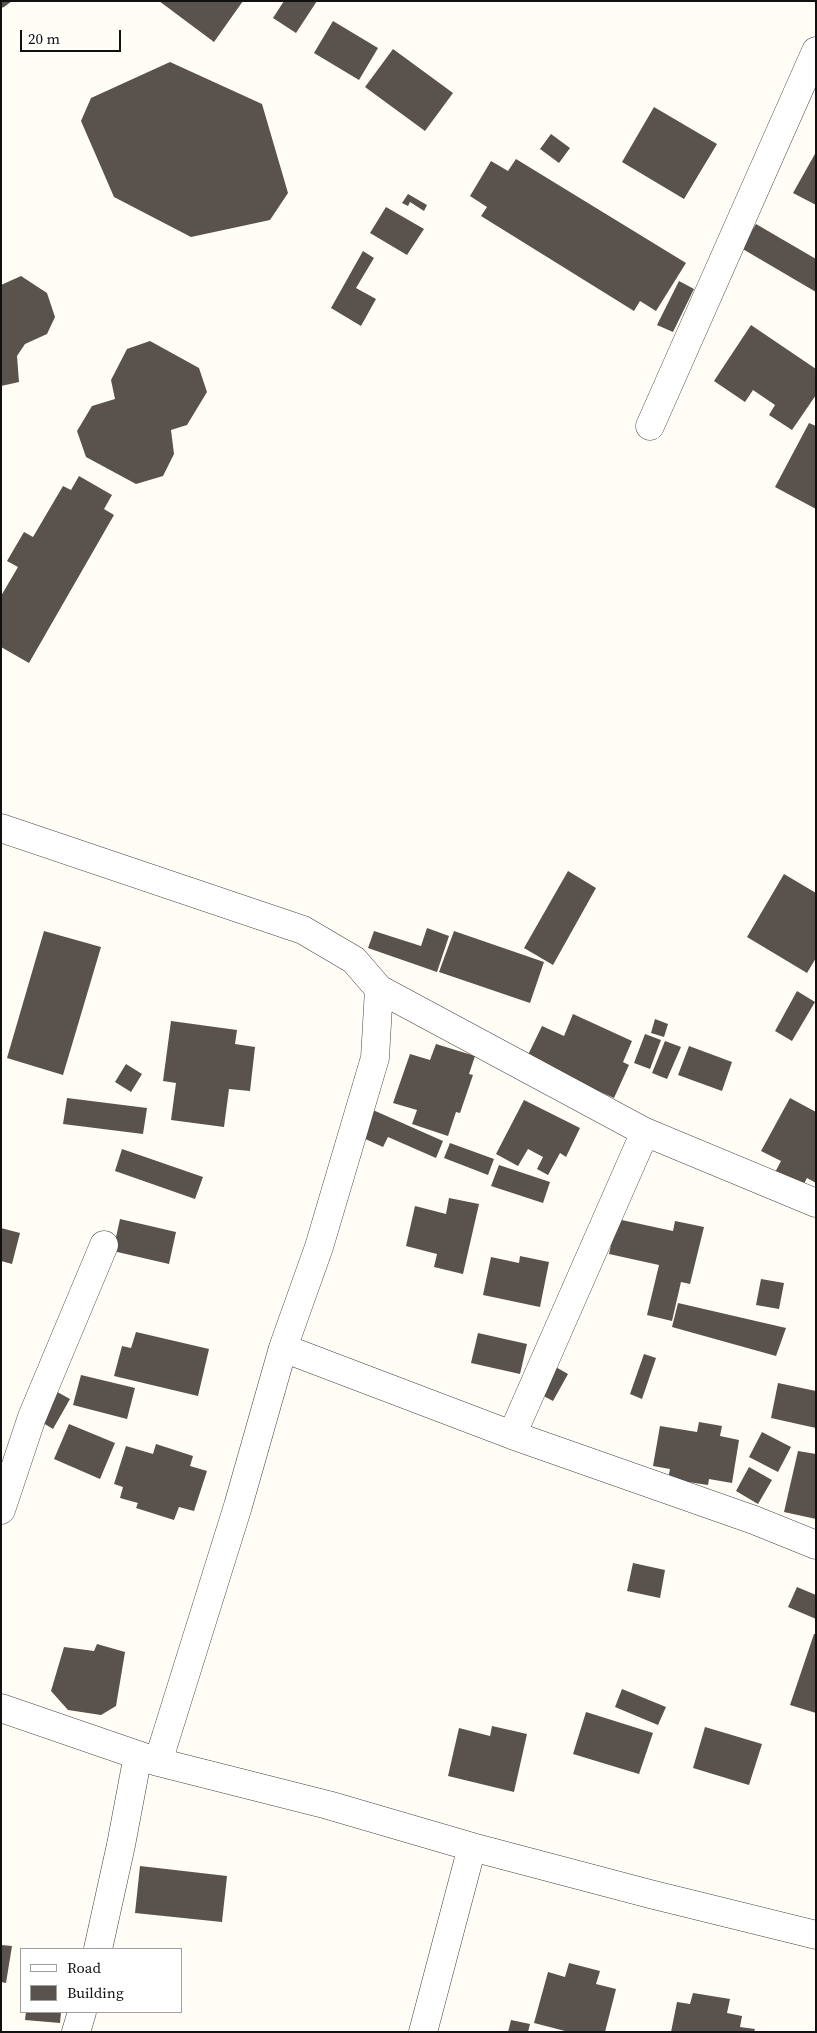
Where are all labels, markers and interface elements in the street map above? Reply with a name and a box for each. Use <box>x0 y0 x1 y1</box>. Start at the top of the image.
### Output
scale bar <box>22 20 124 52</box>
text: 20 m <box>28 28 60 49</box>
legend <box>20 1948 182 2013</box>
text: Road <box>67 1957 101 1978</box>
text: Building <box>67 1982 124 2003</box>

